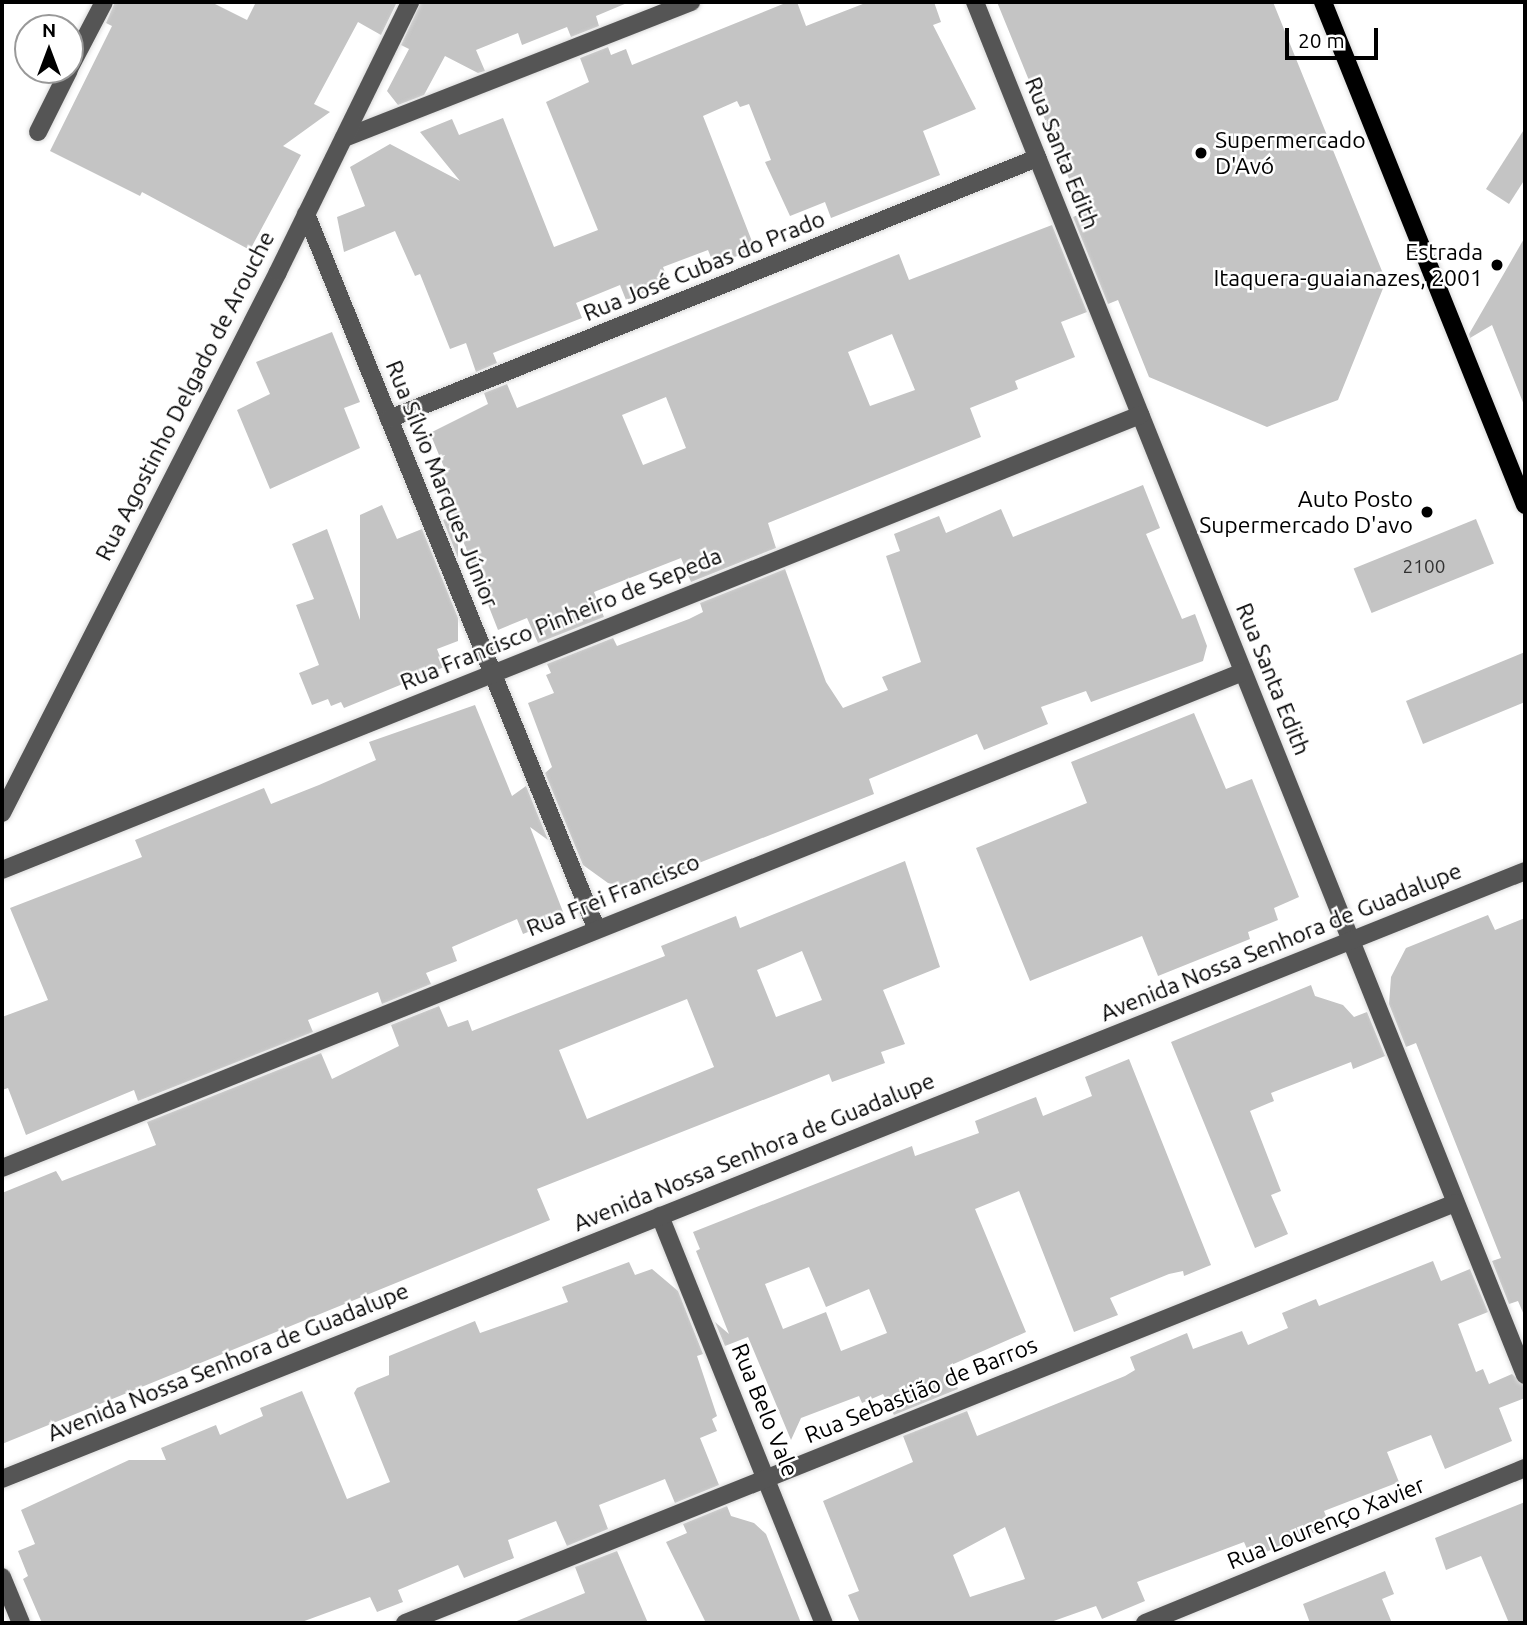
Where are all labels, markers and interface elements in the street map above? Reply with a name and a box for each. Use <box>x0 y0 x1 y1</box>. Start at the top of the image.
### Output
north arrow <box>14 14 84 84</box>
scale bar <box>1289 14 1382 58</box>
text: N <box>42 19 56 41</box>
text: 20 m <box>1298 28 1345 52</box>
street label: Rua Santa Edith <box>1019 73 1105 233</box>
place label: Supermercado D'Avó <box>1215 126 1366 180</box>
marker: Supermercado D'Avó <box>1193 145 1209 161</box>
street label: Rua José Cubas do Prado <box>579 205 829 327</box>
street label: Rua Agostinho Delgado de Arouche <box>90 227 280 565</box>
place label: Estrada Itaquera-guaianazes, 2001 <box>1213 238 1483 292</box>
marker: Estrada Itaquera-guaianazes, 2001 <box>1489 257 1505 273</box>
street label: Rua Sílvio Marques Júnior <box>380 356 504 612</box>
place label: Auto Posto Supermercado D'avo <box>1199 485 1413 539</box>
marker: Auto Posto Supermercado D'avo <box>1419 504 1435 520</box>
street label: Rua Francisco Pinheiro de Sepeda <box>396 542 726 696</box>
house number: 2100 <box>1403 556 1445 578</box>
street label: Rua Santa Edith <box>1230 599 1316 759</box>
street label: Rua Frei Francisco <box>522 848 704 942</box>
street label: Avenida Nossa Senhora de Guadalupe <box>1096 857 1466 1027</box>
street label: Avenida Nossa Senhora de Guadalupe <box>569 1067 939 1237</box>
street label: Avenida Nossa Senhora de Guadalupe <box>43 1277 413 1447</box>
street label: Rua Sebastião de Barros <box>801 1331 1041 1449</box>
street label: Rua Belo Vale <box>726 1339 804 1481</box>
street label: Rua Lourenço Xavier <box>1223 1471 1429 1575</box>

